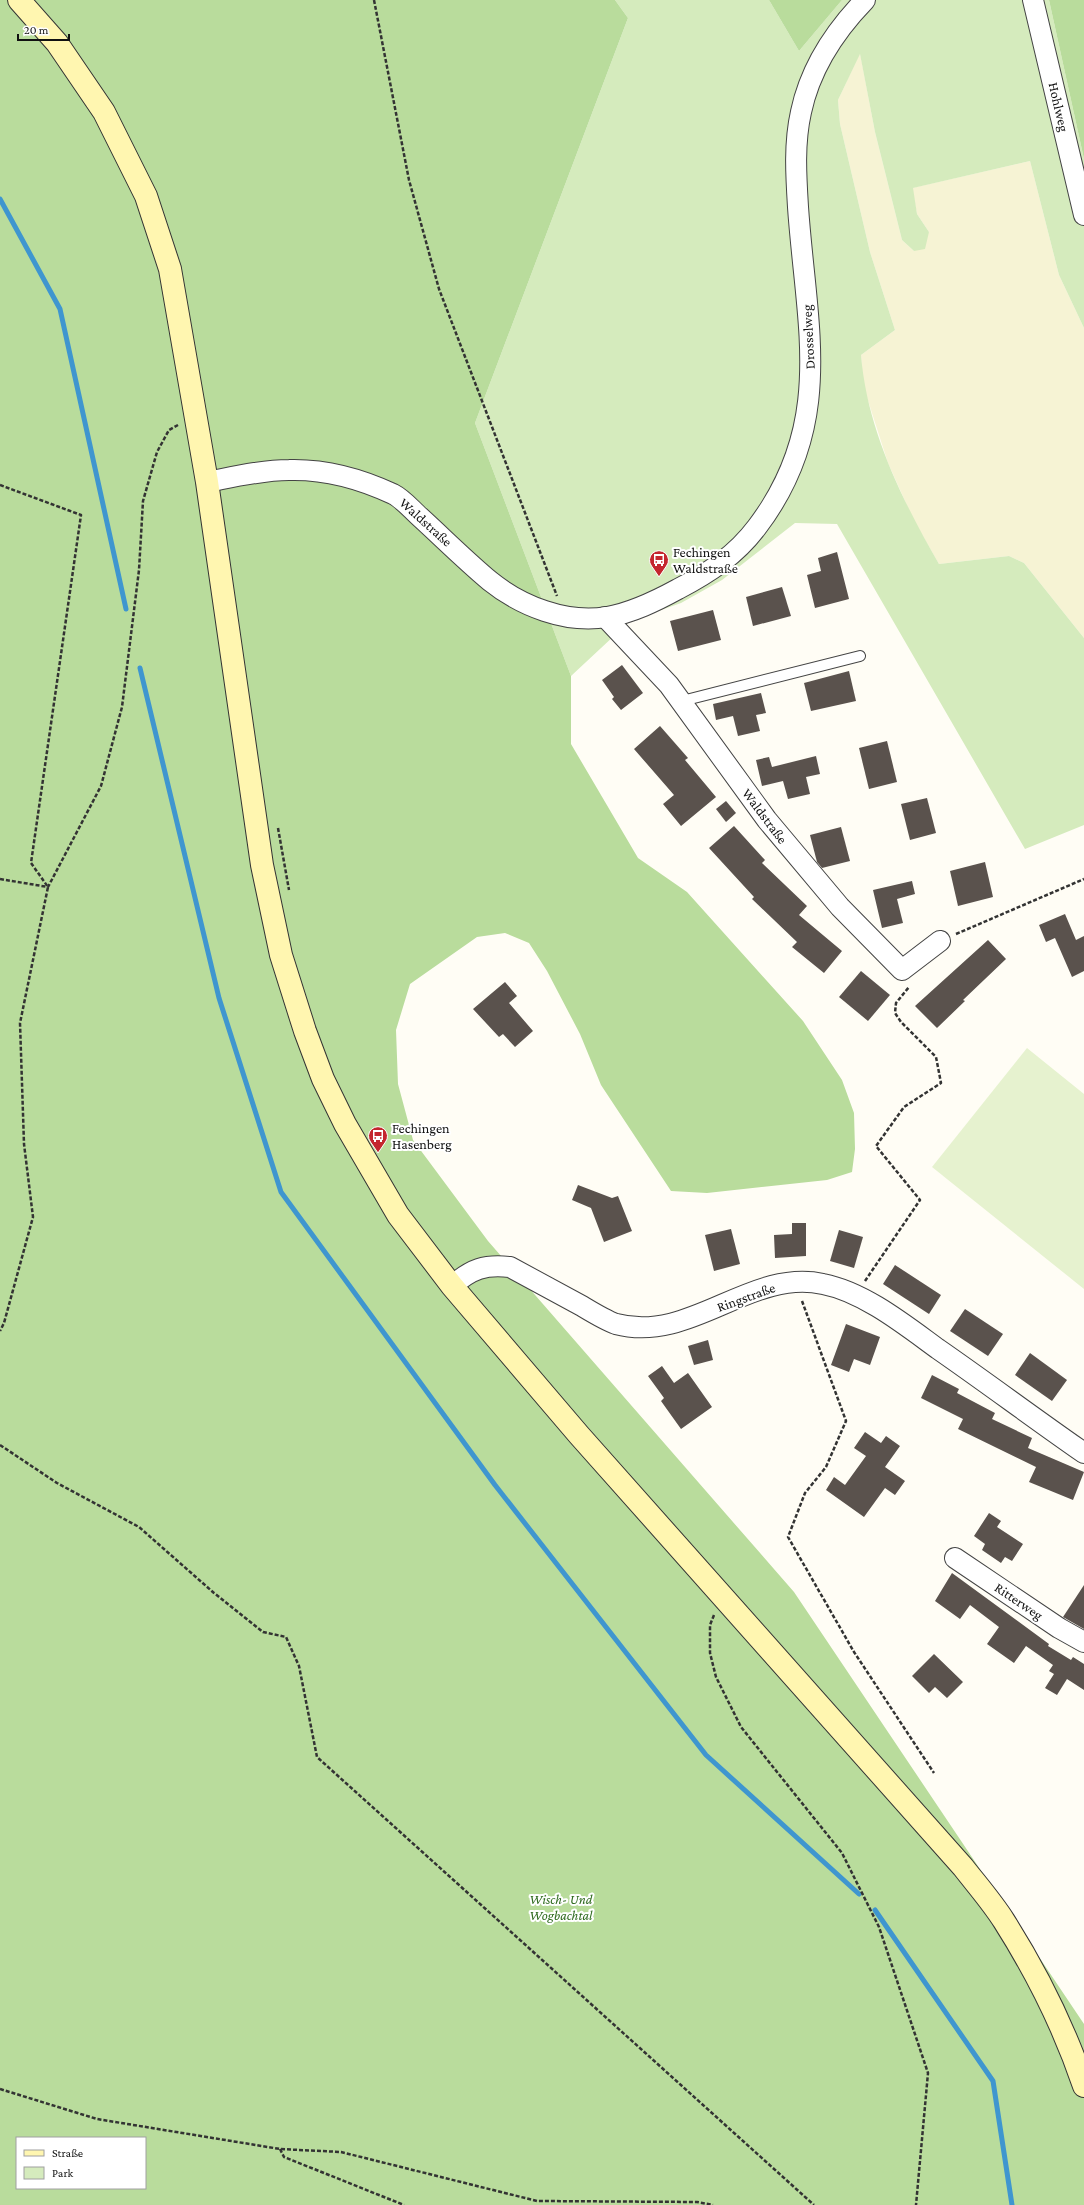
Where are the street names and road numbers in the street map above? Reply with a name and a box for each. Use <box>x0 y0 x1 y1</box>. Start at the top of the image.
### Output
street label: Hohlweg <box>1046 81 1073 134</box>
street label: Drosselweg <box>798 304 818 370</box>
street label: Waldstraße <box>396 494 456 550</box>
street label: Waldstraße <box>739 785 791 847</box>
street label: Ringstraße <box>715 1279 777 1315</box>
street label: Ritterweg <box>992 1579 1046 1623</box>

